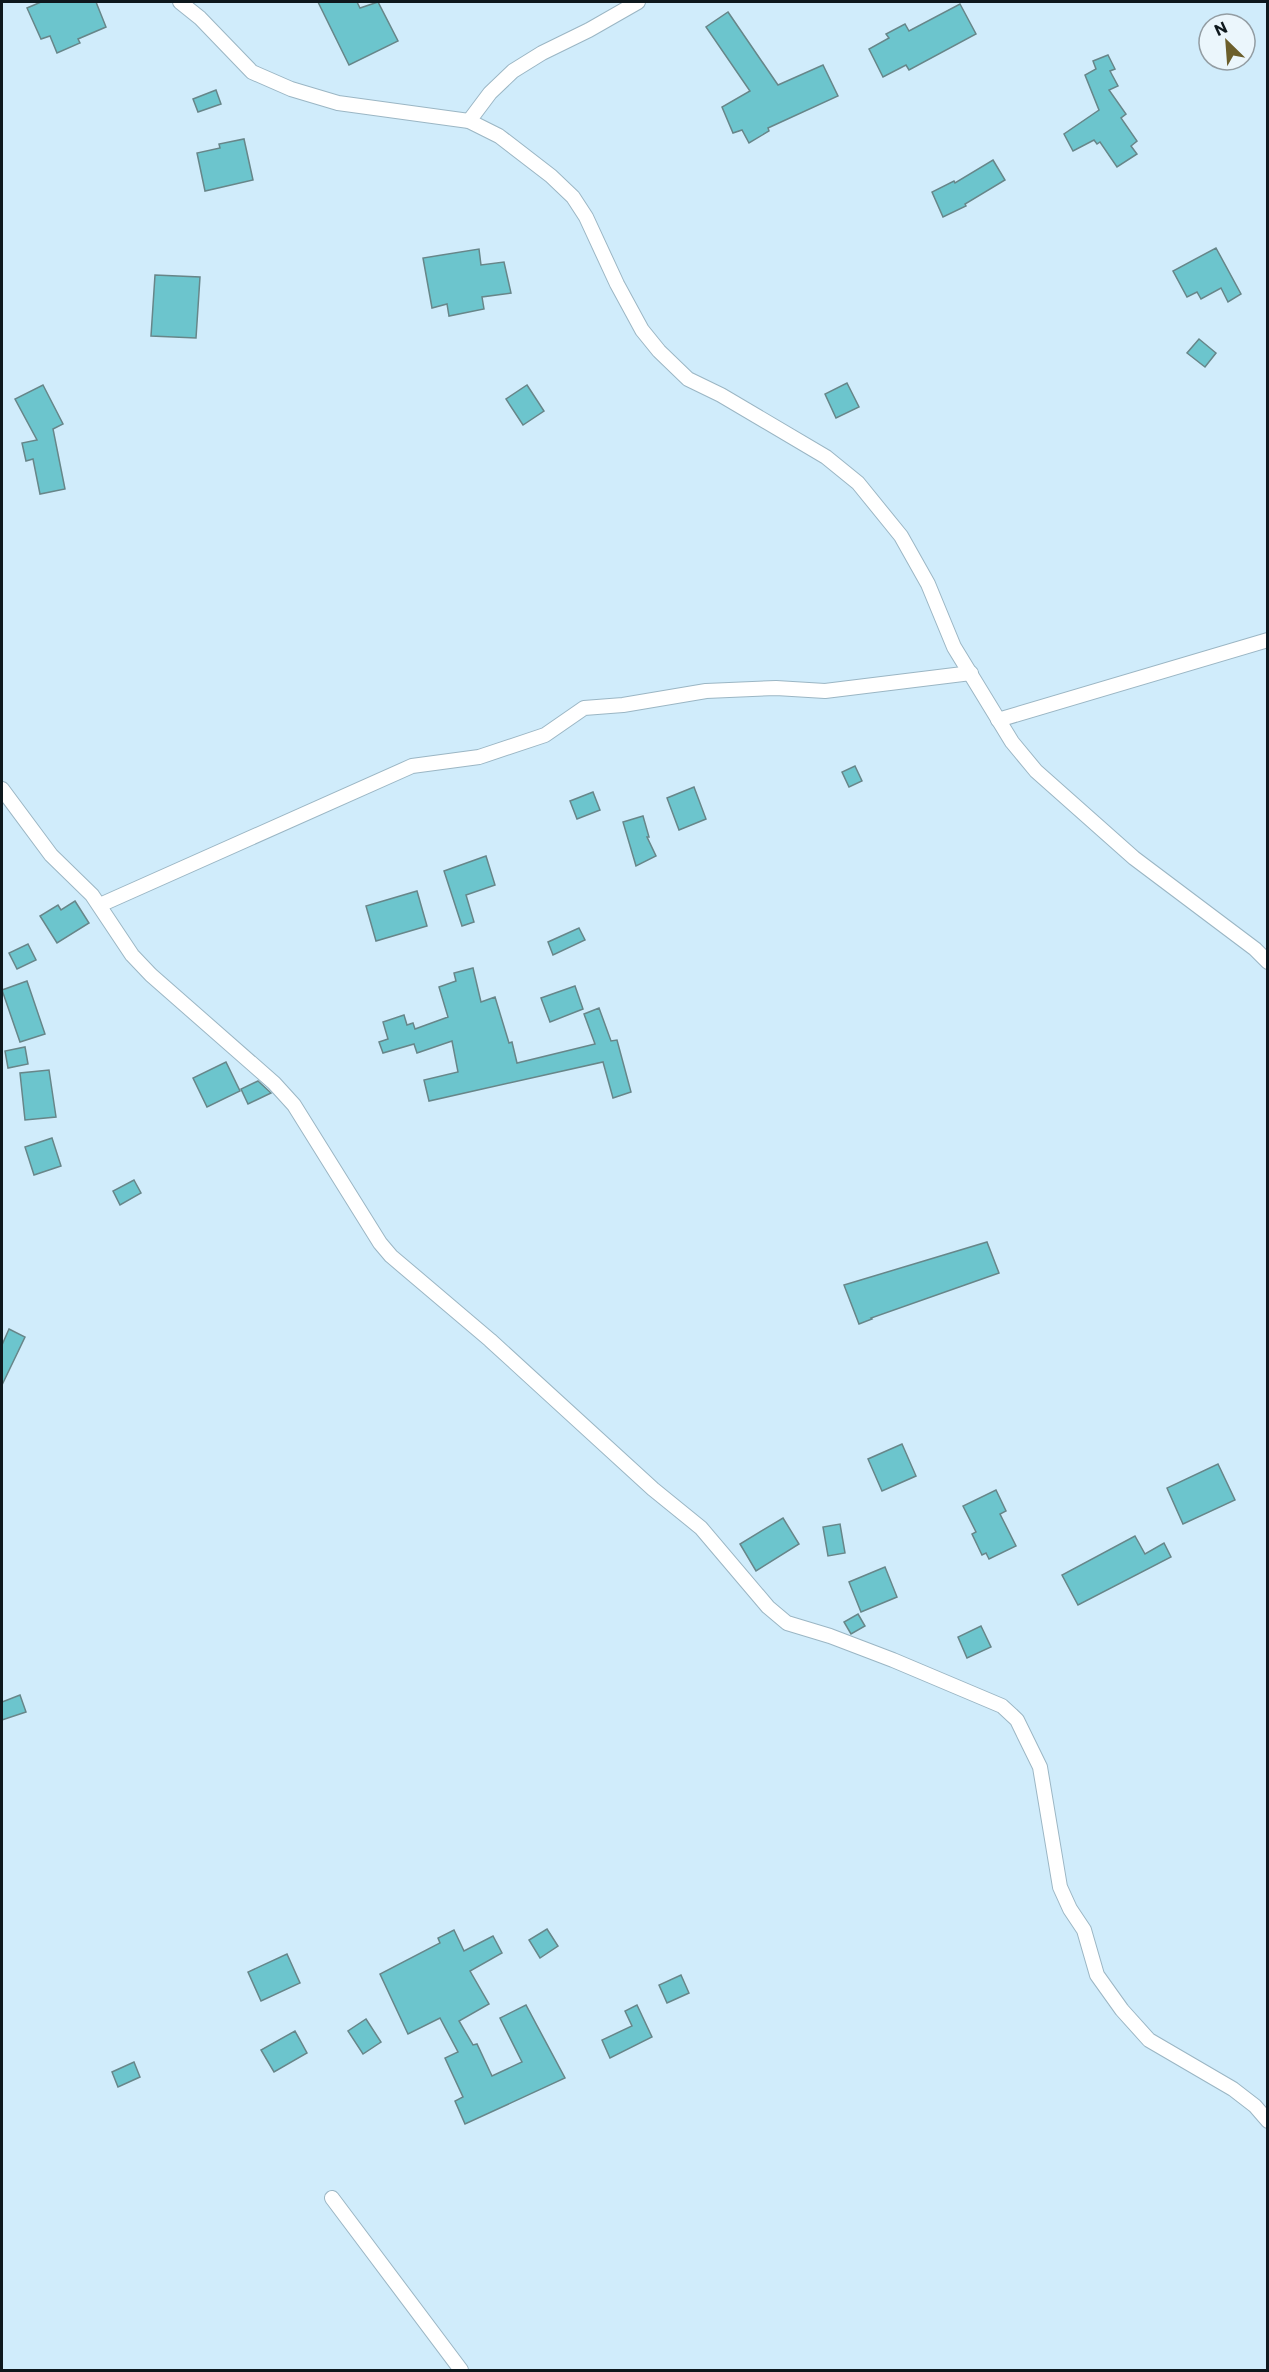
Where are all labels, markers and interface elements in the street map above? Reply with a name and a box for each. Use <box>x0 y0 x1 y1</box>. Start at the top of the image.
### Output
north arrow <box>1197 12 1257 72</box>
text: N <box>1211 17 1230 39</box>

